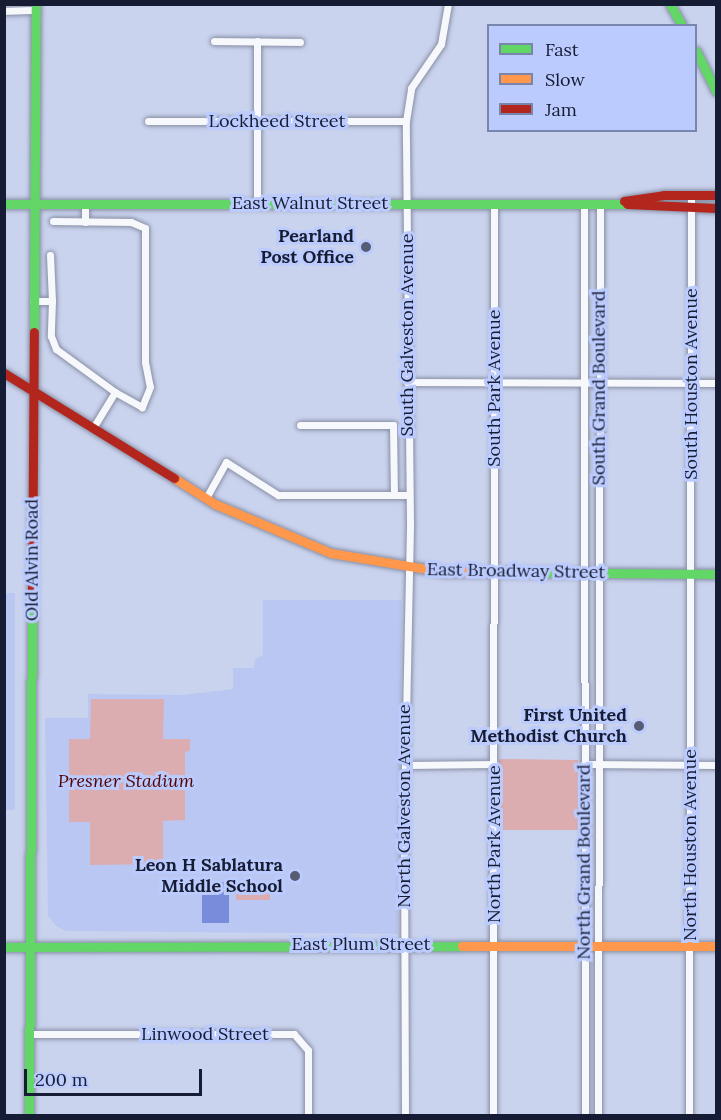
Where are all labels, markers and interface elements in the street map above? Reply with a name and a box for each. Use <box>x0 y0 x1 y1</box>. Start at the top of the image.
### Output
legend <box>487 24 697 132</box>
text: Fast <box>545 38 579 61</box>
text: Slow <box>545 68 585 91</box>
text: Jam <box>545 98 577 121</box>
street label: Lockheed Street <box>209 110 345 132</box>
street label: East Walnut Street <box>232 192 388 214</box>
place label: Pearland Post Office <box>260 226 354 268</box>
street label: South Galveston Avenue <box>396 233 418 437</box>
marker: Pearland Post Office <box>359 240 373 254</box>
street label: South Houston Avenue <box>680 288 702 480</box>
street label: South Grand Boulevard <box>588 291 610 485</box>
street label: South Park Avenue <box>483 309 505 467</box>
street label: Old Alvin Road <box>21 499 43 621</box>
street label: East Broadway Street <box>427 559 605 583</box>
street label: North Galveston Avenue <box>393 704 415 908</box>
place label: First United Methodist Church <box>470 705 627 748</box>
marker: First United Methodist Church <box>632 719 646 733</box>
street label: North Houston Avenue <box>679 749 701 941</box>
street label: North Grand Boulevard <box>573 764 595 960</box>
street label: North Park Avenue <box>483 765 505 923</box>
park label: Presner Stadium <box>58 770 194 792</box>
place label: Leon H Sablatura Middle School <box>135 855 283 898</box>
marker: Leon H Sablatura Middle School <box>288 869 302 883</box>
street label: East Plum Street <box>292 933 430 955</box>
street label: Linwood Street <box>141 1023 269 1045</box>
scale bar <box>27 1057 206 1095</box>
text: 200 m <box>35 1068 88 1091</box>

